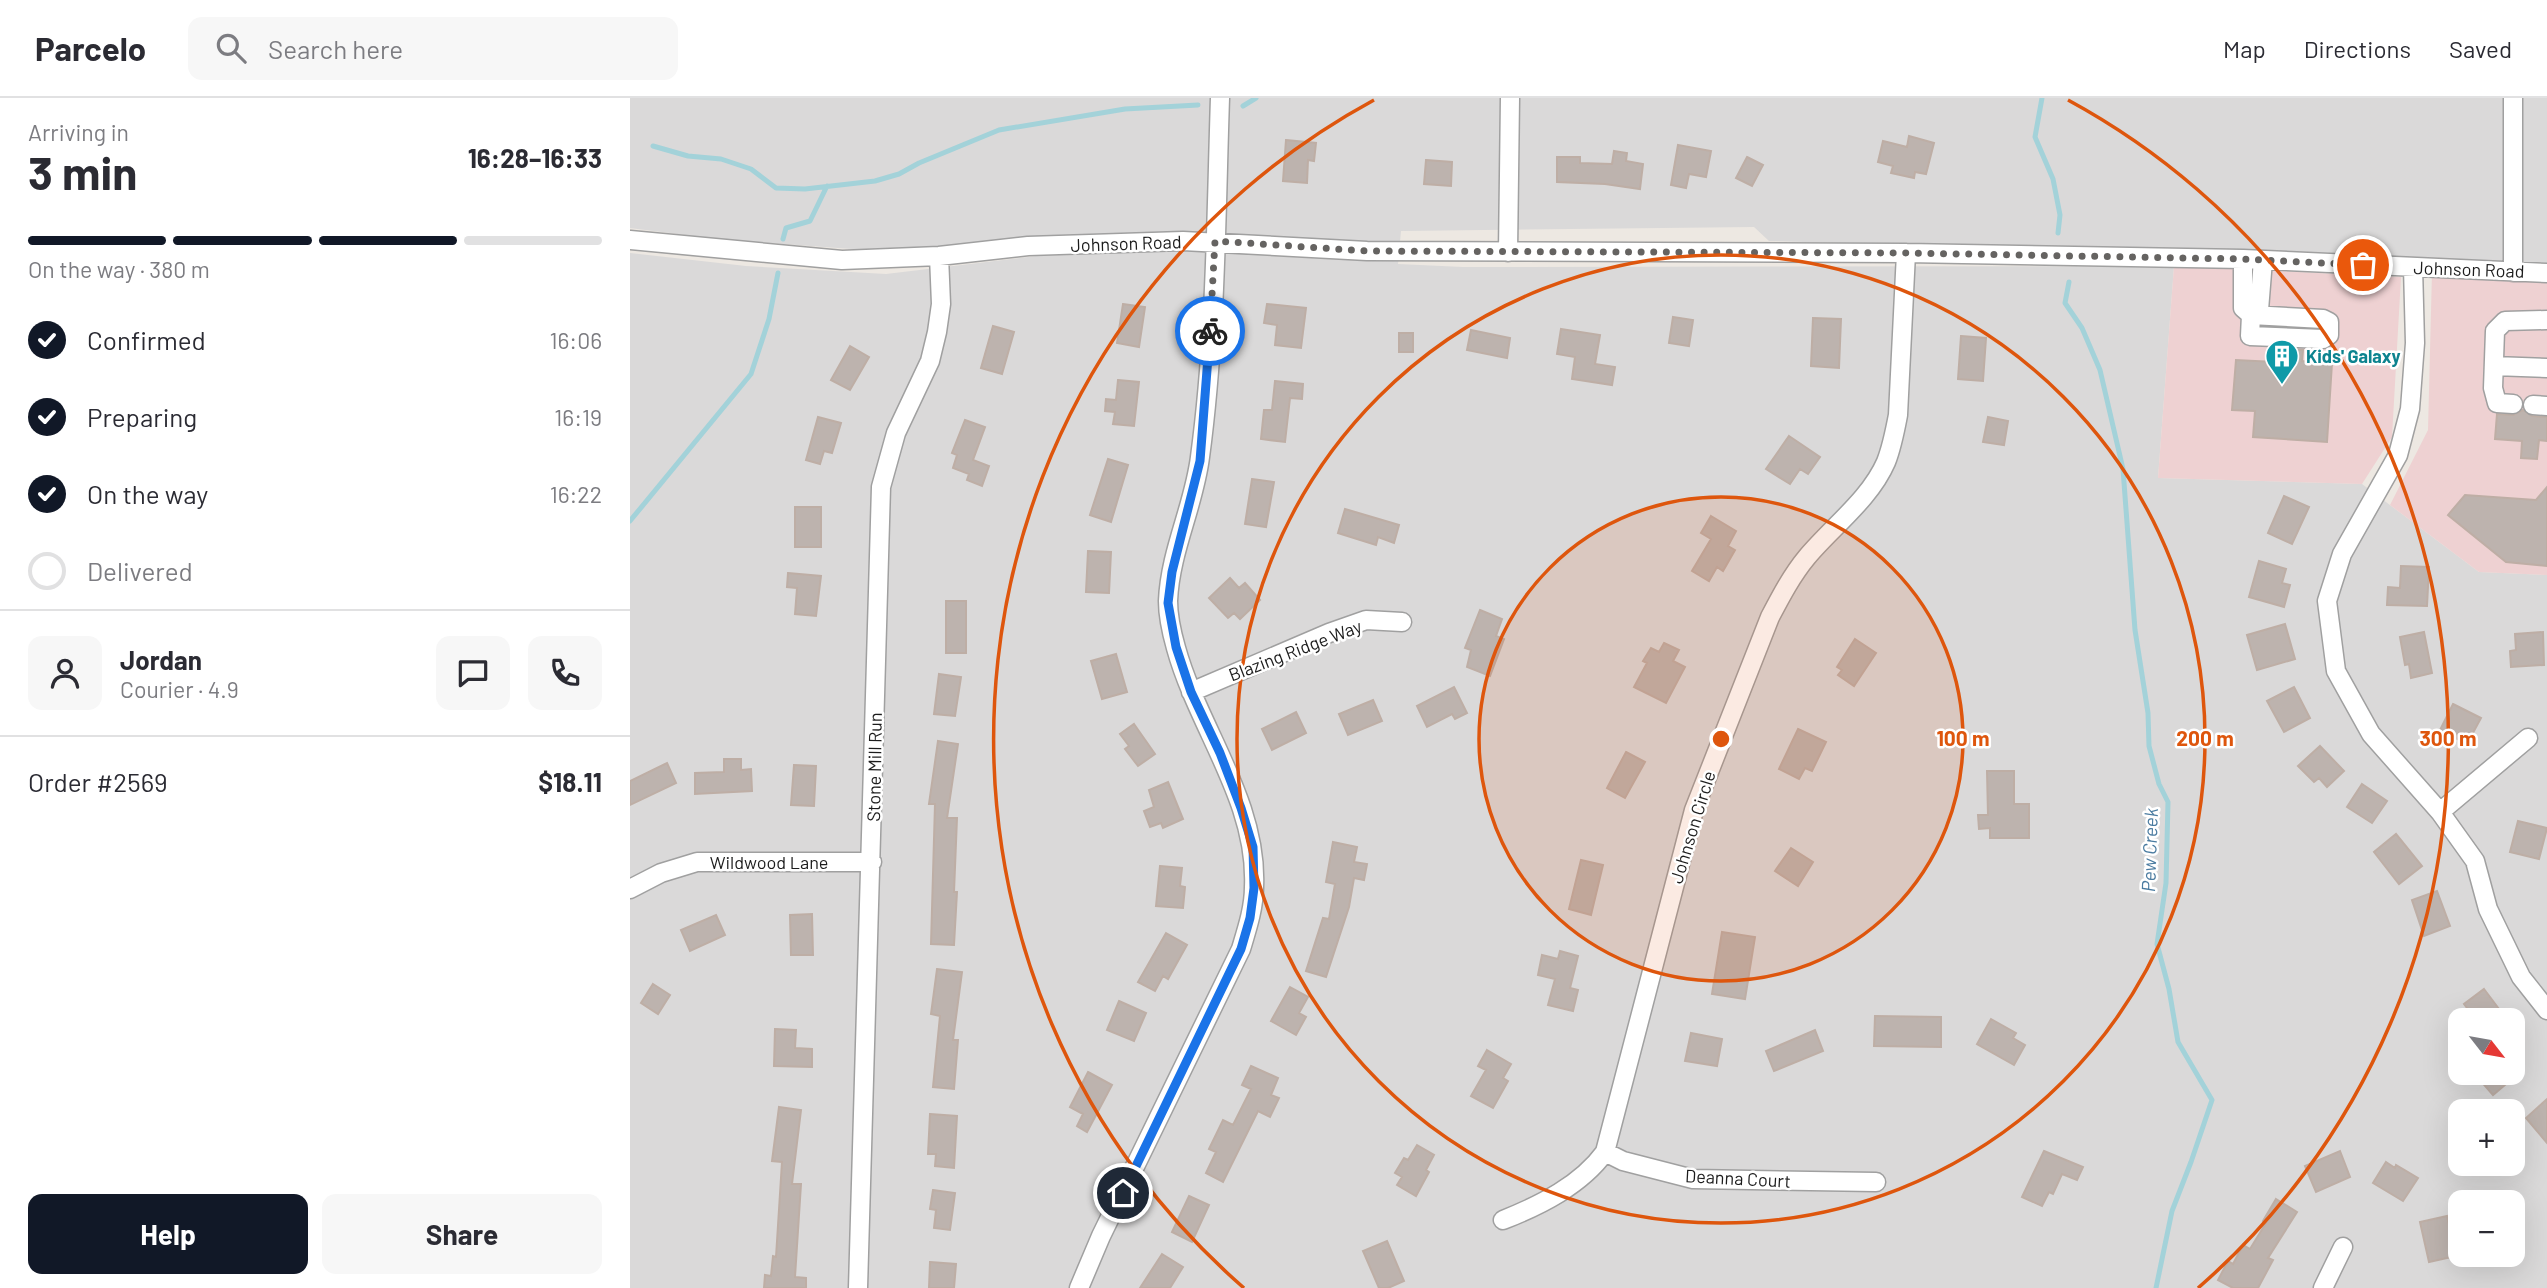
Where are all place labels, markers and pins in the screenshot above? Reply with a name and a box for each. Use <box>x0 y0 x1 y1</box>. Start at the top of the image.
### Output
pin <box>2333 235 2393 295</box>
building icon: Kids' Galaxy <box>2263 337 2301 386</box>
place label: Kids' Galaxy <box>2306 345 2401 367</box>
centre of rings <box>1709 727 1733 751</box>
pin <box>1093 1163 1153 1223</box>

